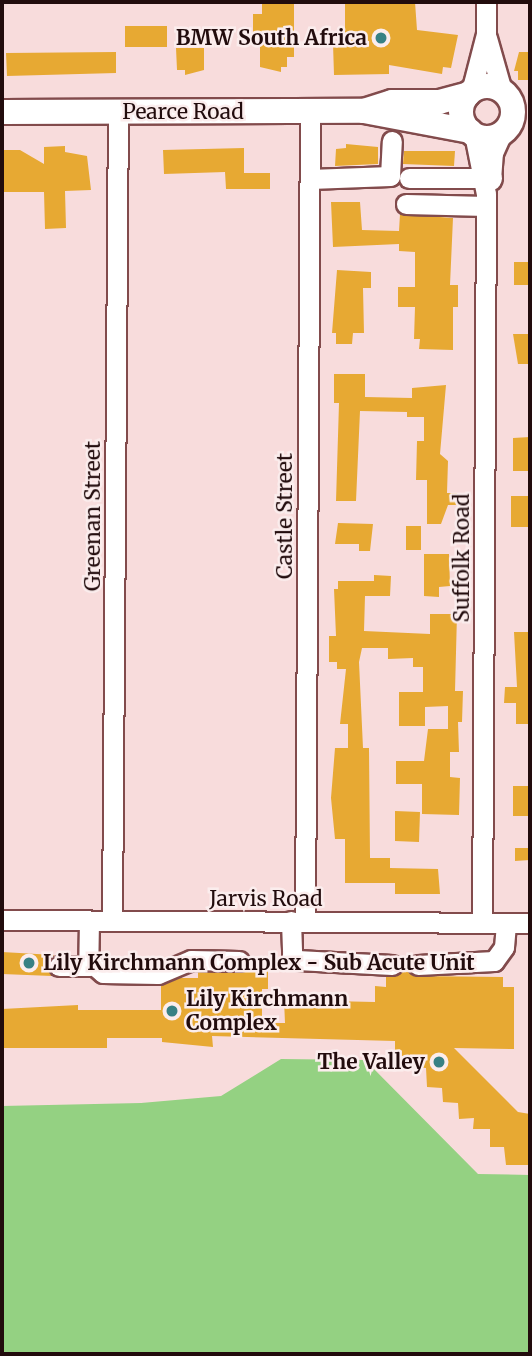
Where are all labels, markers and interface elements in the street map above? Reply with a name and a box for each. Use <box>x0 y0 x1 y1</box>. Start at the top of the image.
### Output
place label: BMW South Africa <box>176 25 367 51</box>
marker: BMW South Africa <box>373 30 389 46</box>
street label: Pearce Road <box>122 99 244 125</box>
street label: Greenan Street <box>80 441 106 591</box>
street label: Castle Street <box>272 453 298 579</box>
street label: Suffolk Road <box>449 494 475 622</box>
street label: Jarvis Road <box>209 886 323 912</box>
place label: Lily Kirchmann Complex - Sub Acute Unit <box>43 950 475 976</box>
marker: Lily Kirchmann Complex - Sub Acute Unit <box>21 955 37 971</box>
place label: Lily Kirchmann Complex <box>186 986 348 1036</box>
marker: Lily Kirchmann Complex <box>164 1003 180 1019</box>
place label: The Valley <box>317 1049 425 1075</box>
marker: The Valley <box>431 1054 447 1070</box>

